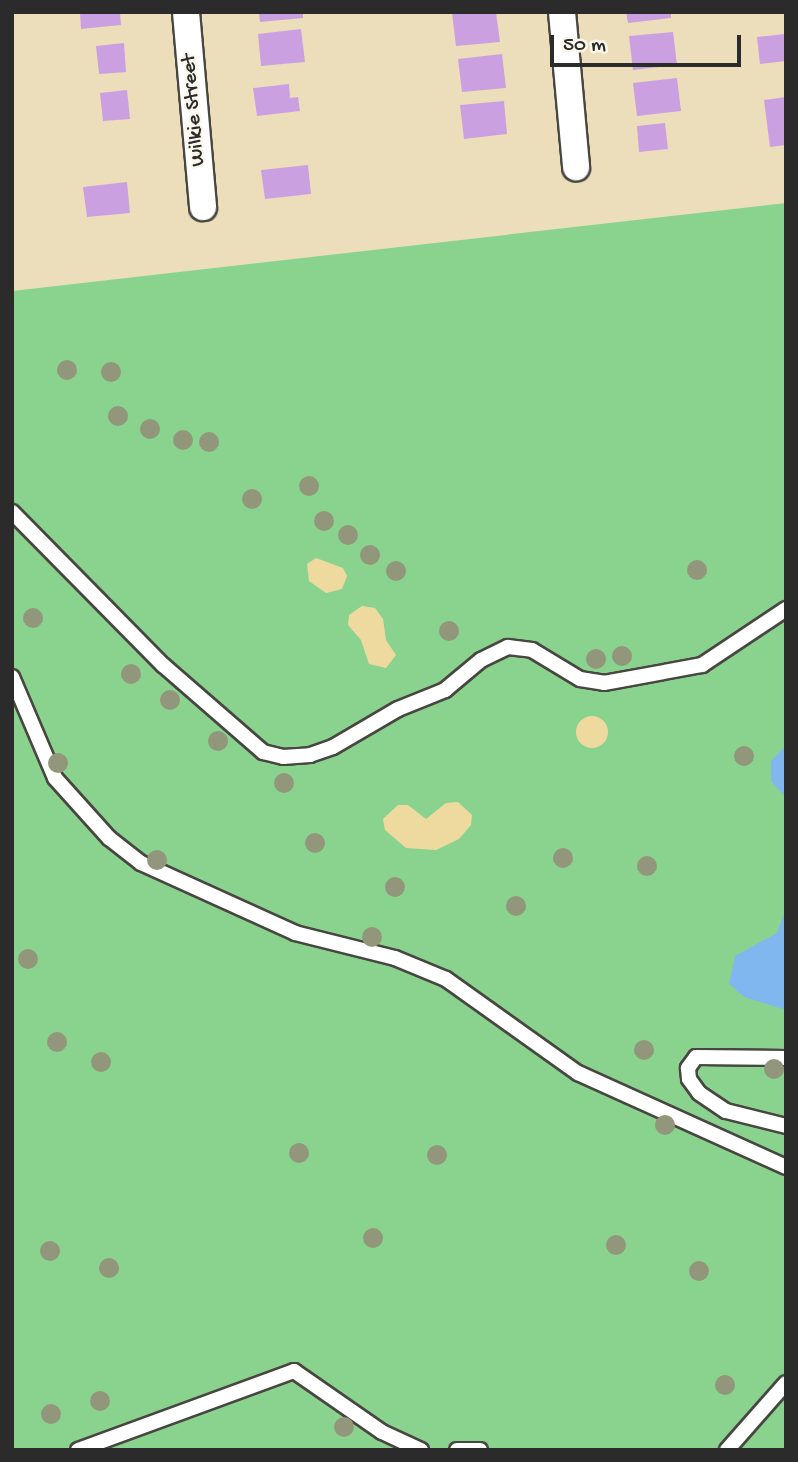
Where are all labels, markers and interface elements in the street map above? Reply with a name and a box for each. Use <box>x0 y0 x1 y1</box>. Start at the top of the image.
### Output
scale bar <box>553 21 744 65</box>
text: 50 m <box>563 34 606 59</box>
street label: Wilkie Street <box>178 53 212 167</box>

